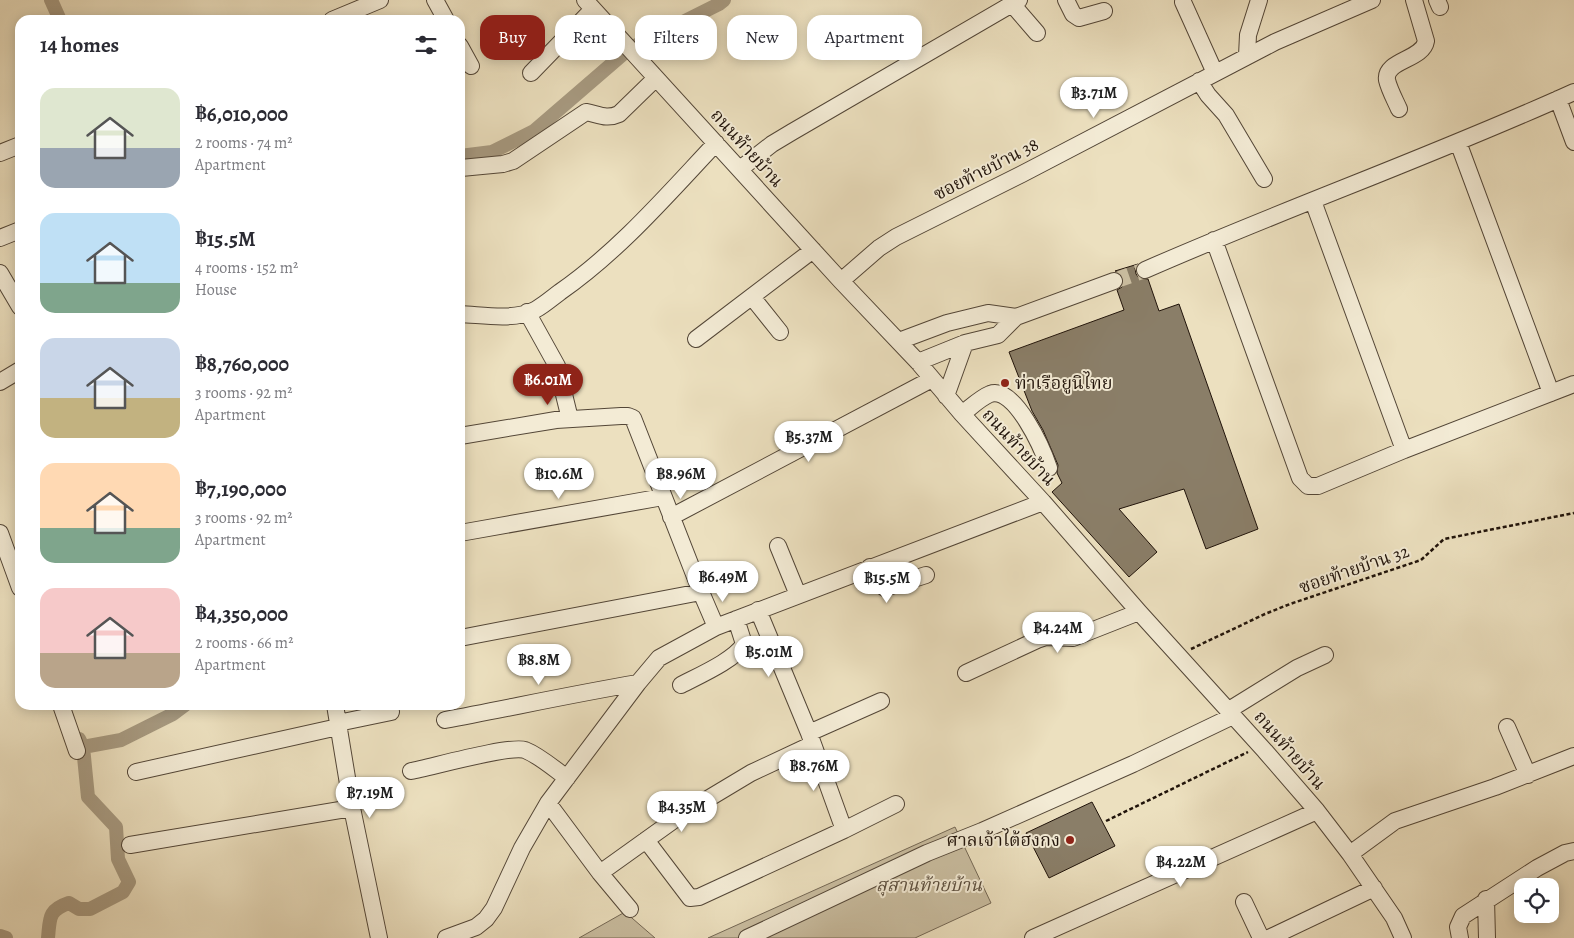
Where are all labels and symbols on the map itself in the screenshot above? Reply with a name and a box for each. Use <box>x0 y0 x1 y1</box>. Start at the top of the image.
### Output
pin: ฿3.71M <box>1053 76 1135 119</box>
street label: ถนนท้ายบ้าน <box>705 104 789 193</box>
street label: ซอยท้ายบ้าน 38 <box>929 132 1043 206</box>
pin: ฿6.01M <box>507 364 589 406</box>
place label: ท่าเรือยูนิไทย <box>1015 371 1112 395</box>
marker: ท่าเรือยูนิไทย <box>999 377 1011 389</box>
street label: ถนนท้ายบ้าน <box>977 403 1061 491</box>
pin: ฿5.37M <box>768 420 850 463</box>
pin: ฿10.6M <box>518 458 600 500</box>
pin: ฿8.96M <box>640 458 722 500</box>
street label: ซอยท้ายบ้าน 32 <box>1296 539 1413 599</box>
pin: ฿6.49M <box>682 560 764 603</box>
pin: ฿15.5M <box>846 562 928 604</box>
pin: ฿4.24M <box>1017 612 1099 654</box>
pin: ฿5.01M <box>728 636 810 678</box>
pin: ฿8.8M <box>504 644 574 686</box>
street label: ถนนท้ายบ้าน <box>1249 705 1331 795</box>
pin: ฿8.76M <box>773 750 855 792</box>
pin: ฿7.19M <box>329 776 411 819</box>
pin: ฿4.35M <box>641 790 723 833</box>
place label: ศาลเจ้าไต้ฮงกง <box>946 828 1060 852</box>
marker: ศาลเจ้าไต้ฮงกง <box>1064 834 1076 846</box>
pin: ฿4.22M <box>1140 846 1222 888</box>
park label: สุสานท้ายบ้าน <box>876 873 982 897</box>

